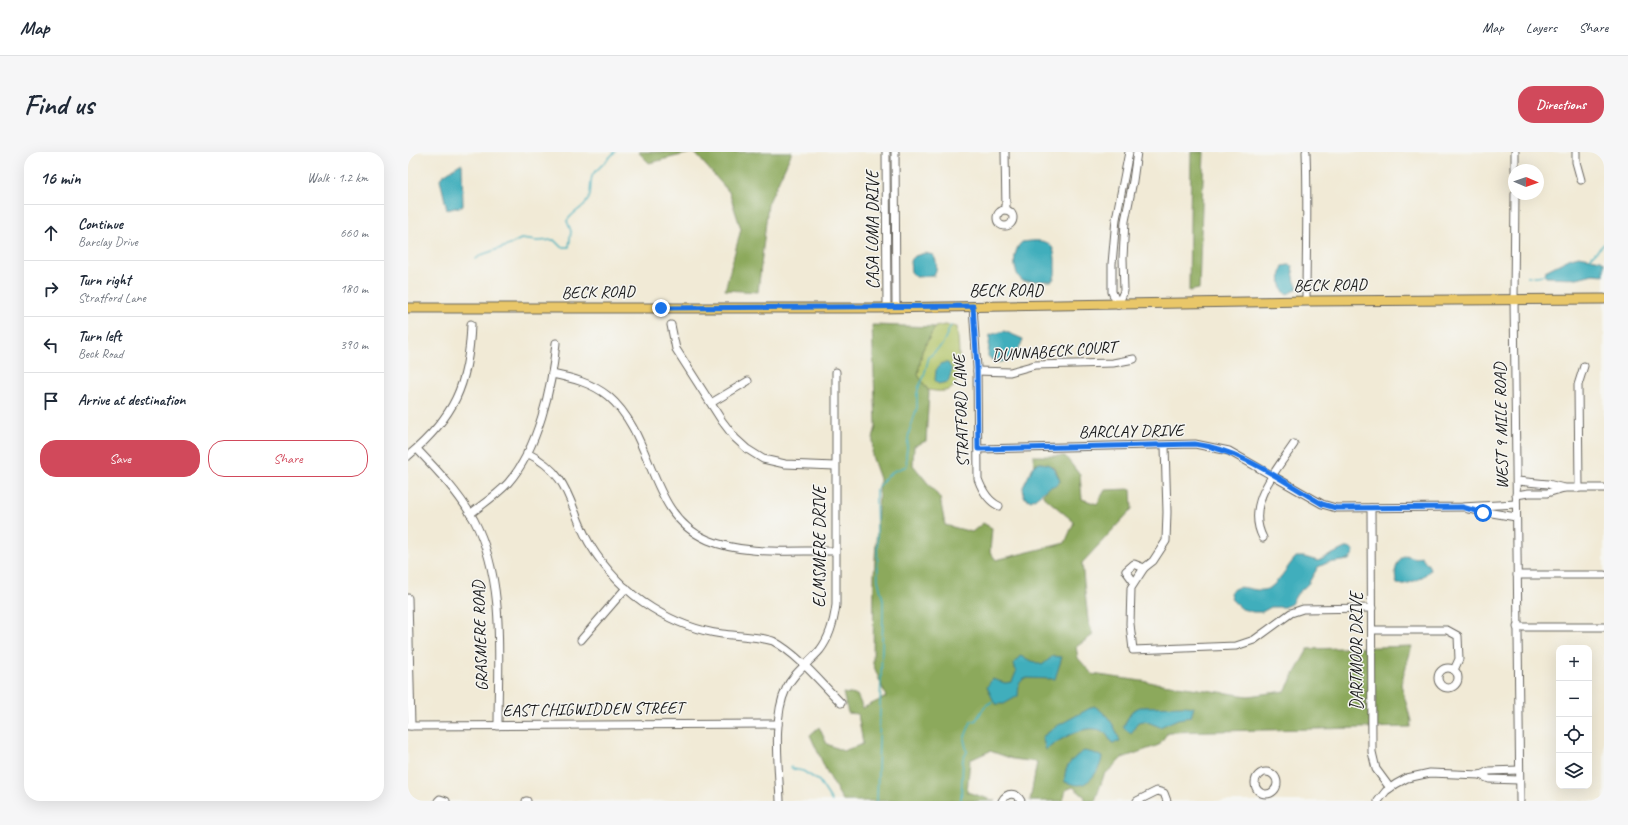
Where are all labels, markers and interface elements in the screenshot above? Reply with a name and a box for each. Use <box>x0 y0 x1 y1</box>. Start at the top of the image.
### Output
text: Map <box>20 16 50 40</box>
text: Map <box>1482 19 1504 36</box>
text: Layers <box>1526 19 1557 36</box>
text: Share <box>1579 19 1608 36</box>
button: Directions <box>1518 86 1604 123</box>
text: Find us <box>24 87 94 122</box>
north arrow <box>1508 164 1544 200</box>
text: 16 min <box>40 168 81 189</box>
street label: CASA LOMA DRIVE <box>862 168 883 289</box>
text: Walk · 1.2 km <box>307 170 368 186</box>
text: Continue <box>78 215 123 234</box>
icon: ahead <box>40 222 62 244</box>
text: 660 m <box>340 225 368 241</box>
text: Barclay Drive <box>78 234 138 250</box>
text: Turn right <box>78 271 131 290</box>
street label: BECK ROAD <box>1293 274 1368 296</box>
icon: right <box>40 278 62 300</box>
street label: BECK ROAD <box>969 280 1044 301</box>
text: 180 m <box>340 281 368 297</box>
street label: BECK ROAD <box>561 281 636 303</box>
text: Stratford Lane <box>78 290 146 306</box>
route end <box>652 299 670 317</box>
text: Turn left <box>78 327 121 346</box>
icon: left <box>40 334 62 356</box>
street label: DUNNABECK COURT <box>991 336 1121 366</box>
text: 390 m <box>340 337 368 353</box>
text: Beck Road <box>78 346 123 362</box>
street label: STRATFORD LANE <box>948 353 973 467</box>
street label: WEST 9 MILE ROAD <box>1489 361 1513 489</box>
icon: arrive <box>40 390 62 412</box>
text: Arrive at destination <box>78 391 185 410</box>
street label: BARCLAY DRIVE <box>1078 420 1186 442</box>
button: Save <box>40 440 200 477</box>
button: Share <box>208 440 368 477</box>
street label: ELMSMERE DRIVE <box>809 484 830 608</box>
route start <box>1474 504 1492 522</box>
street label: GRASMERE ROAD <box>468 578 492 692</box>
street label: DARTMOOR DRIVE <box>1346 589 1367 710</box>
map controls <box>1556 645 1592 789</box>
button: + <box>1556 645 1592 681</box>
button: − <box>1556 681 1592 717</box>
street label: EAST CHIGWIDDEN STREET <box>502 697 687 721</box>
button: locate <box>1556 717 1592 753</box>
button: layers <box>1556 753 1592 789</box>

